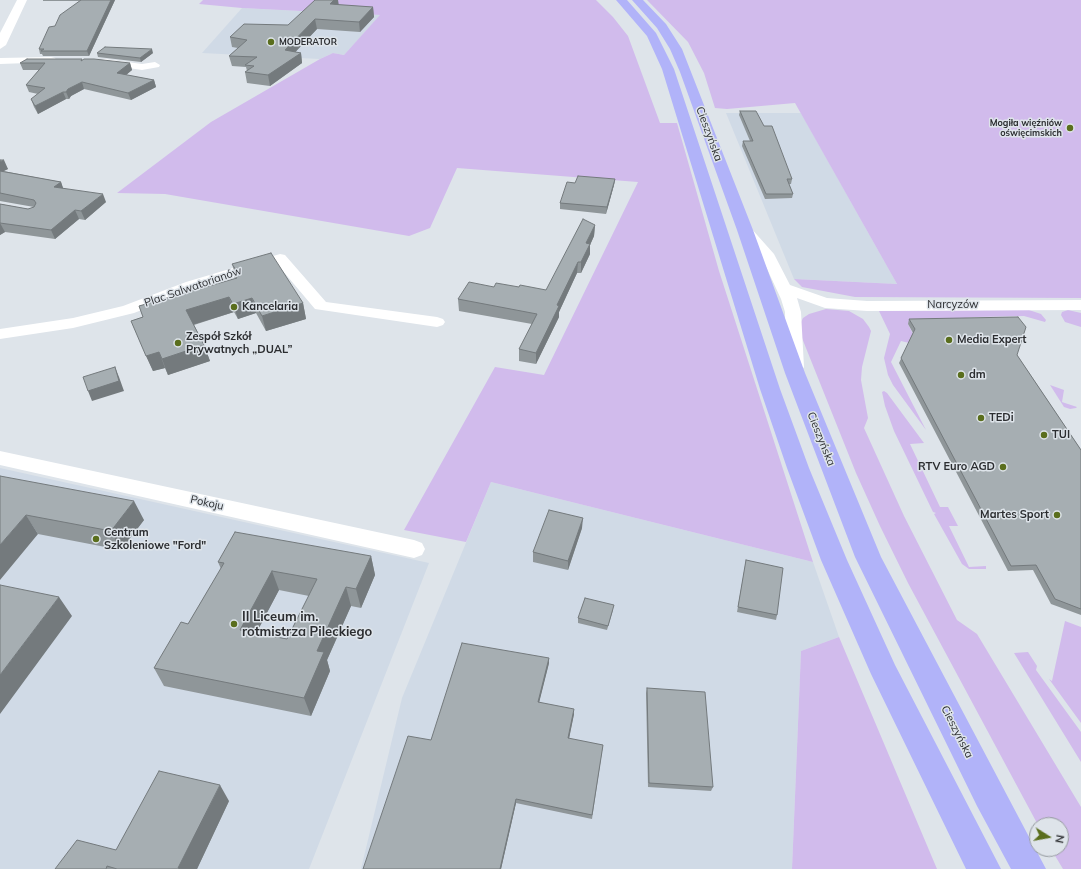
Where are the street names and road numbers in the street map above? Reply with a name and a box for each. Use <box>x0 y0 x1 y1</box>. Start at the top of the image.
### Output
street label: Cieszyńska <box>693 105 725 163</box>
street label: Plac Salwatorianów <box>142 264 244 310</box>
street label: Narcyzów <box>927 298 979 312</box>
street label: Cieszyńska <box>804 410 838 468</box>
street label: Pokoju <box>189 493 225 513</box>
street label: Cieszyńska <box>938 704 976 760</box>

